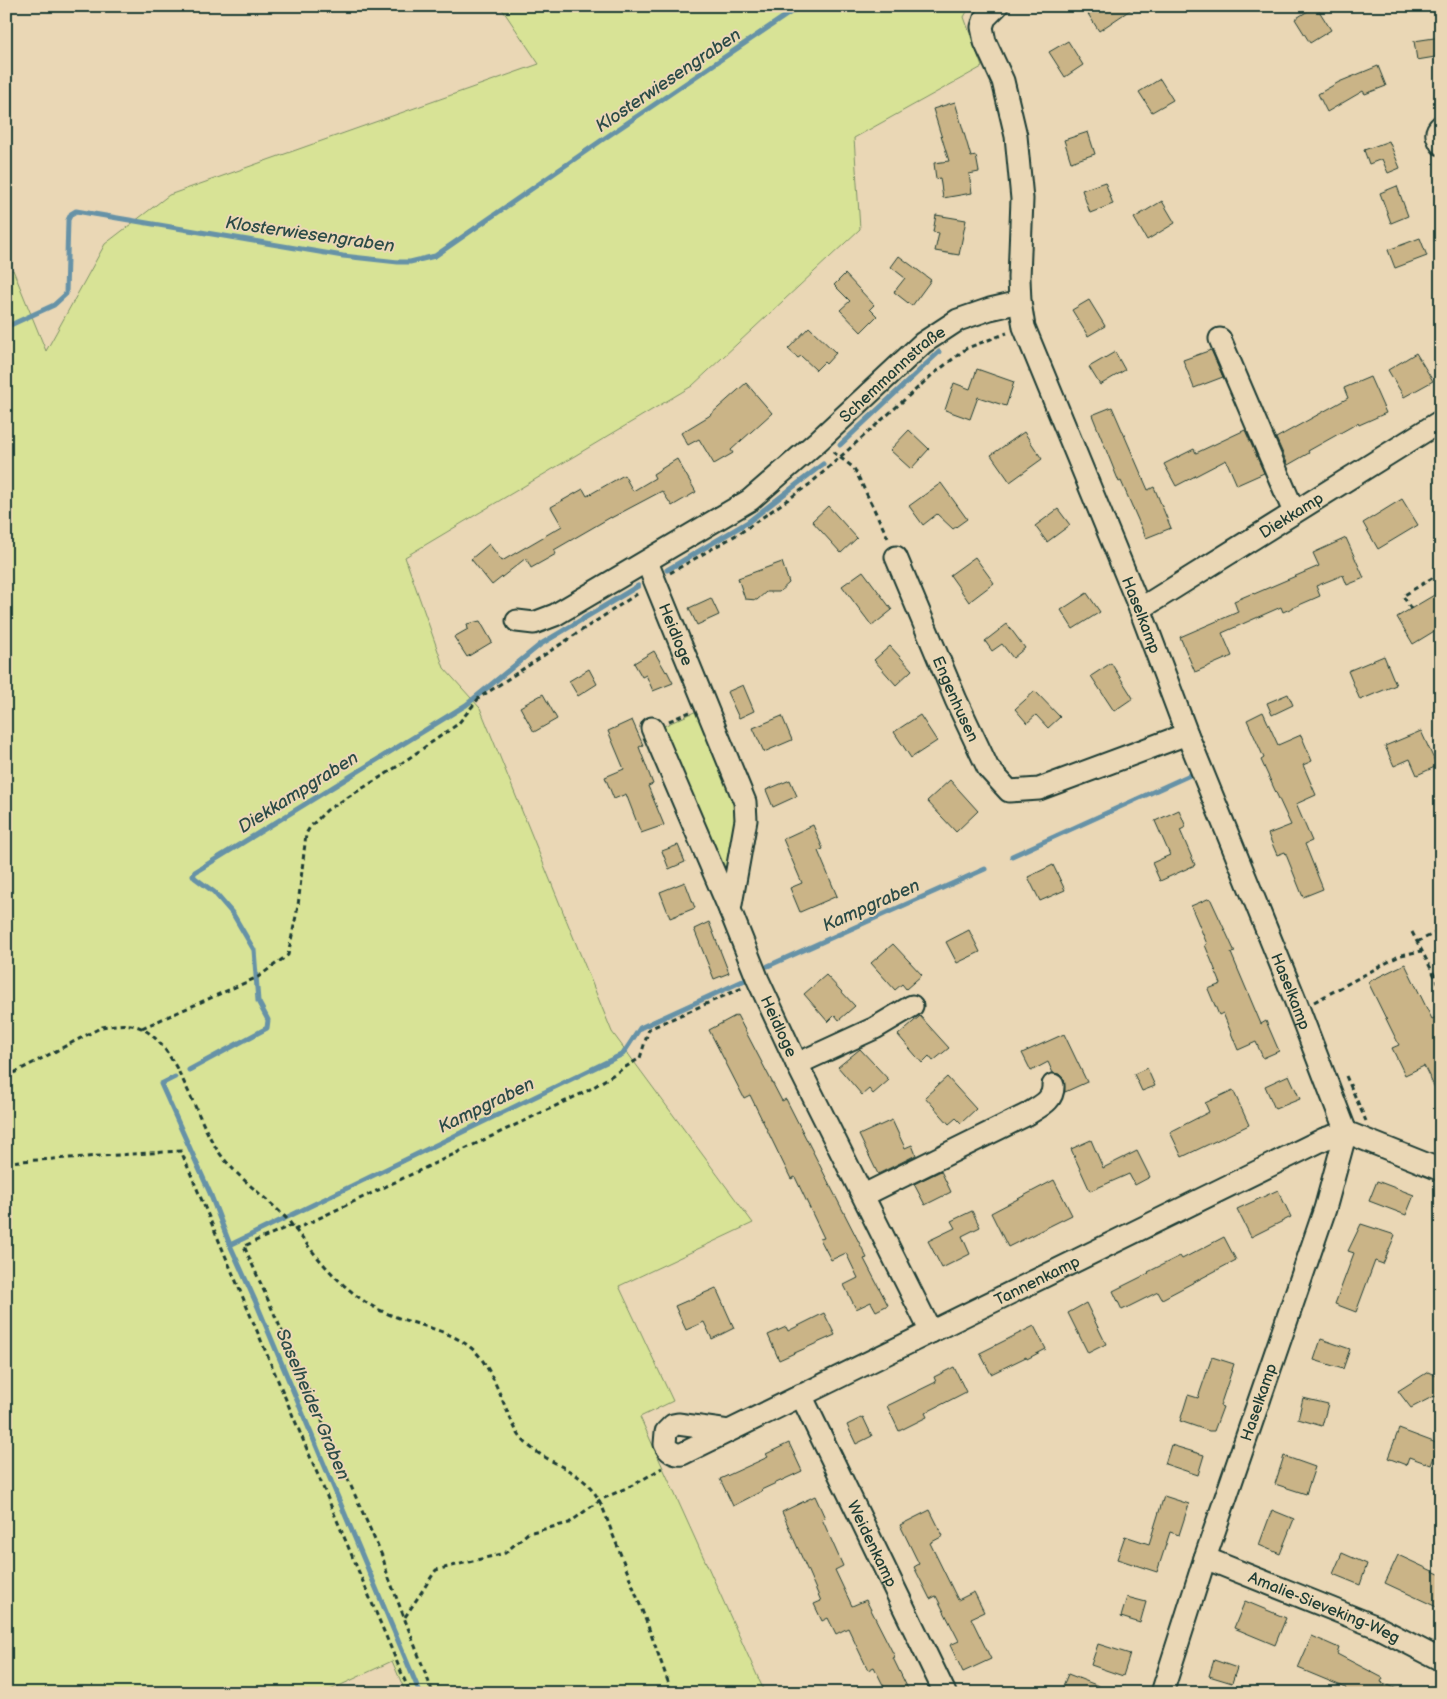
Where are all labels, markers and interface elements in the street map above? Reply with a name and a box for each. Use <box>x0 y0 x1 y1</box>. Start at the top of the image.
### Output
water label: Klosterwiesengraben <box>592 24 745 137</box>
water label: Klosterwiesengraben <box>224 212 396 257</box>
street label: Schemmannstraße <box>836 323 950 427</box>
street label: Diekkamp <box>1256 489 1327 543</box>
street label: Haselkamp <box>1117 574 1164 657</box>
street label: Heidloge <box>654 601 696 669</box>
street label: Engenhusen <box>928 654 982 745</box>
water label: Diekkampgraben <box>234 747 362 838</box>
water label: Kampgraben <box>819 875 923 936</box>
street label: Haselkamp <box>1266 951 1314 1033</box>
street label: Heidloge <box>756 993 801 1061</box>
water label: Kampgraben <box>435 1073 538 1138</box>
street label: Tannenkamp <box>992 1252 1083 1310</box>
water label: Saselheider Graben <box>271 1325 354 1483</box>
street label: Haselkamp <box>1237 1361 1282 1444</box>
street label: Weidenkamp <box>842 1498 900 1591</box>
street label: Amalie-Sieveking-Weg <box>1245 1568 1403 1648</box>

